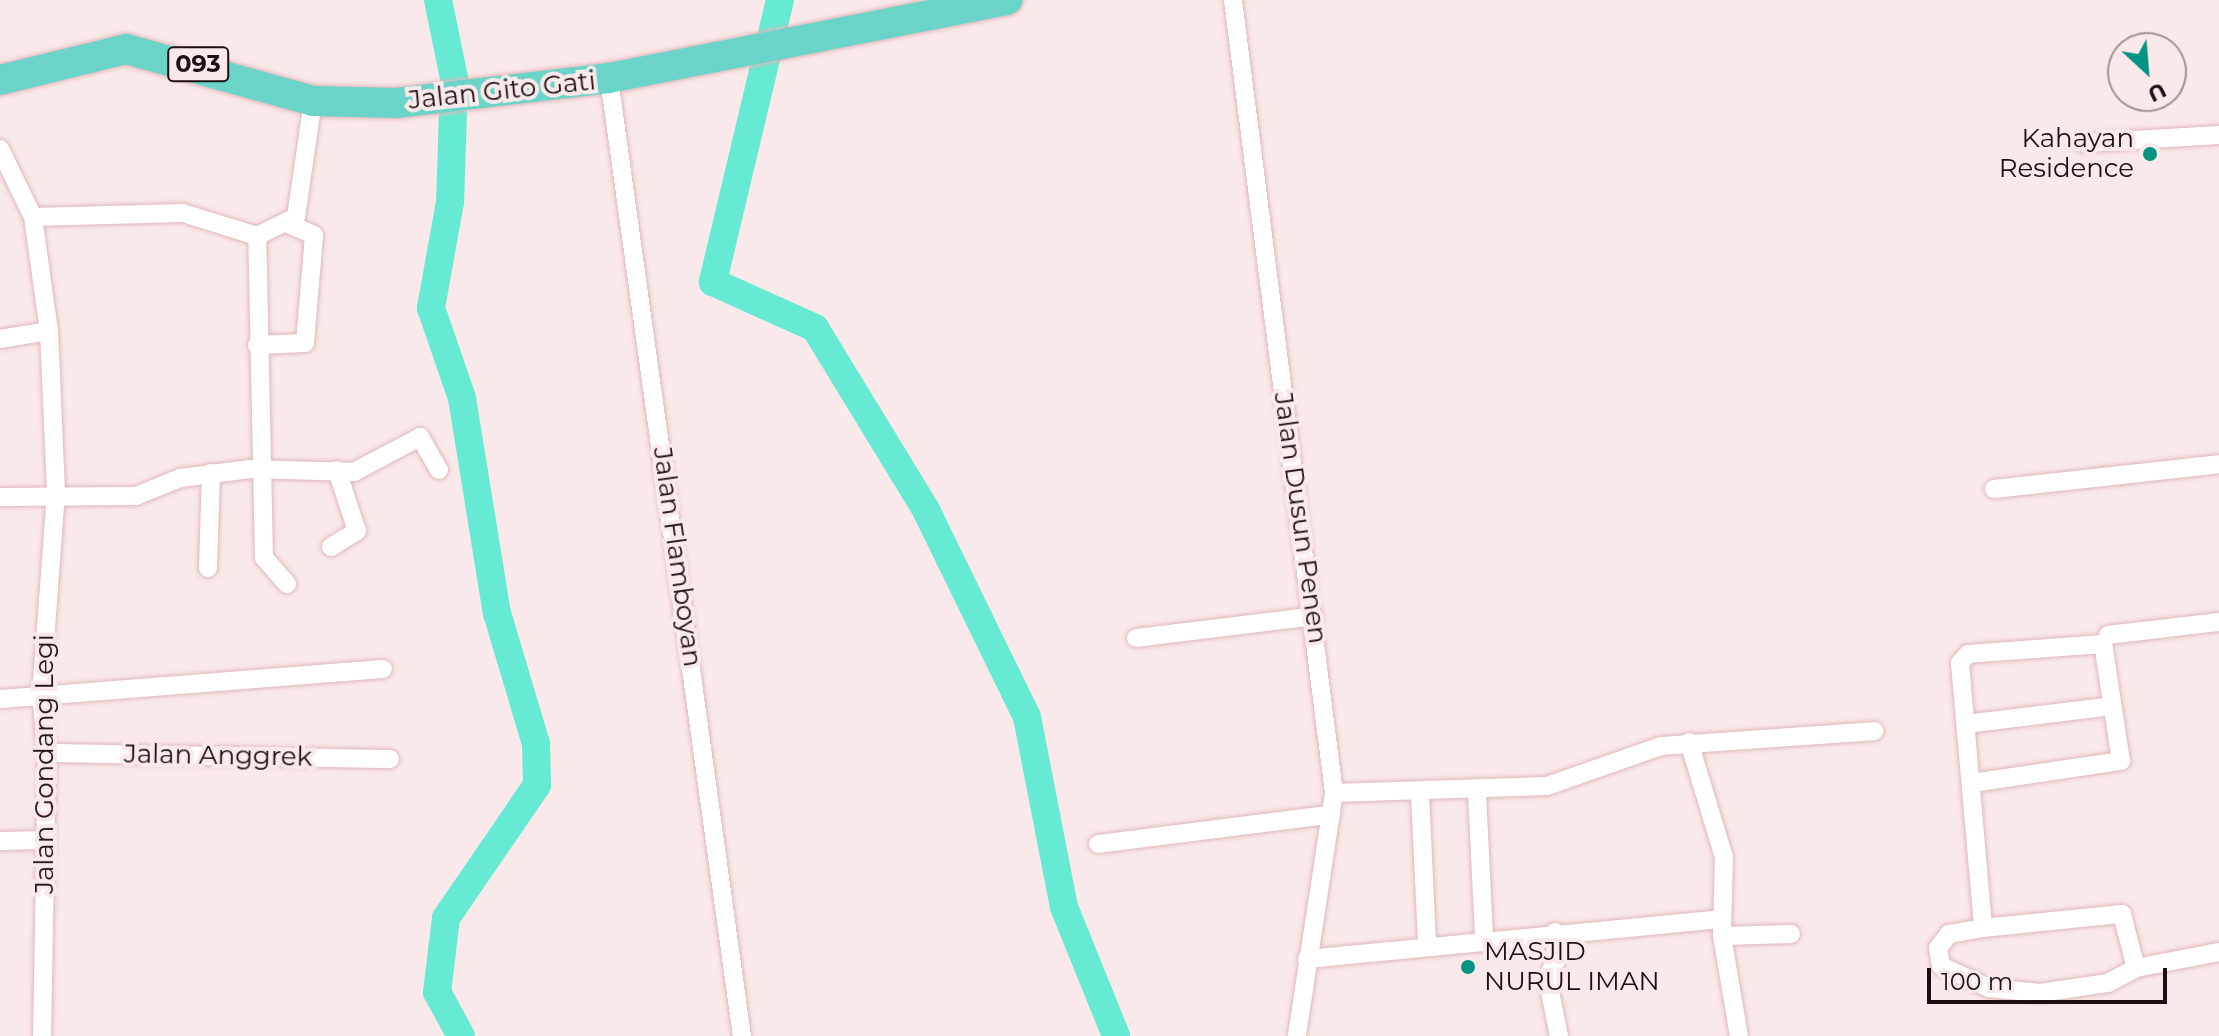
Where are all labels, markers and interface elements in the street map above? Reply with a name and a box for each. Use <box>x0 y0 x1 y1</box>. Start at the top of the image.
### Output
north arrow <box>2107 32 2187 112</box>
road number: 093 <box>166 44 230 84</box>
street label: Jalan Gito Gati <box>407 66 597 116</box>
text: U <box>2143 76 2171 108</box>
place label: Kahayan Residence <box>1999 123 2134 184</box>
marker: Kahayan Residence <box>2141 145 2159 163</box>
street label: Jalan Dusun Penen <box>1267 390 1333 646</box>
street label: Jalan Flamboyan <box>646 445 708 669</box>
street label: Jalan Gondang Legi <box>29 634 61 894</box>
street label: Jalan Anggrek <box>124 739 312 773</box>
place label: MASJID NURUL IMAN <box>1484 936 1660 998</box>
scale bar <box>1931 952 2171 1002</box>
marker: MASJID NURUL IMAN <box>1459 958 1477 976</box>
text: 100 m <box>1941 967 2013 996</box>

